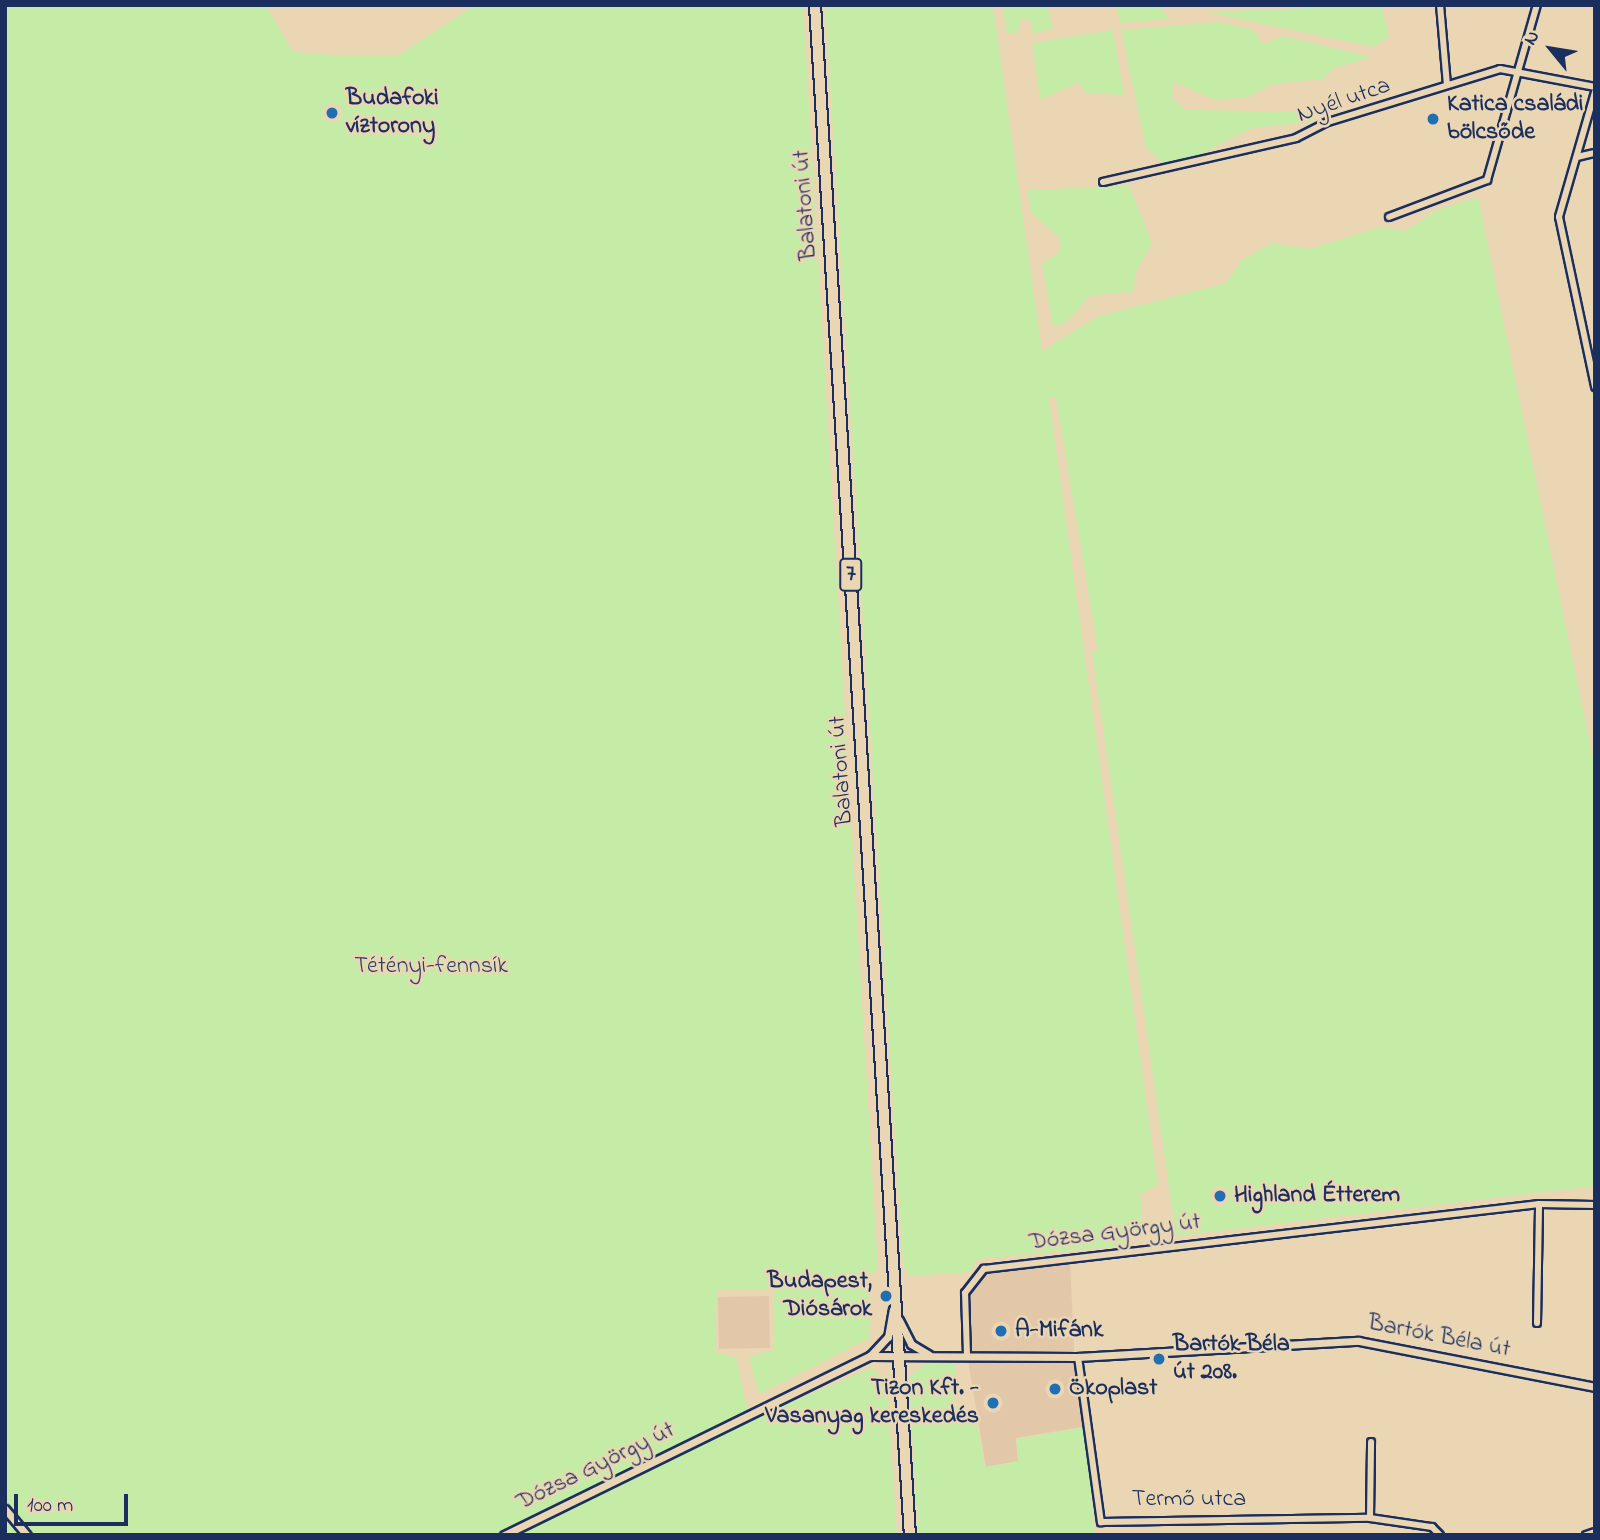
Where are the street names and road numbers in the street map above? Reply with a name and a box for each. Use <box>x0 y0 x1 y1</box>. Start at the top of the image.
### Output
street label: Nyél utca <box>1294 72 1394 130</box>
street label: Balatoni út <box>788 149 824 261</box>
road number: 7 <box>839 555 863 594</box>
street label: Balatoni út <box>824 715 860 827</box>
street label: Dózsa György út <box>1028 1208 1202 1258</box>
street label: Bartók Béla út <box>1365 1309 1513 1365</box>
street label: Dózsa György út <box>512 1416 680 1518</box>
street label: Termő utca <box>1132 1486 1246 1514</box>

